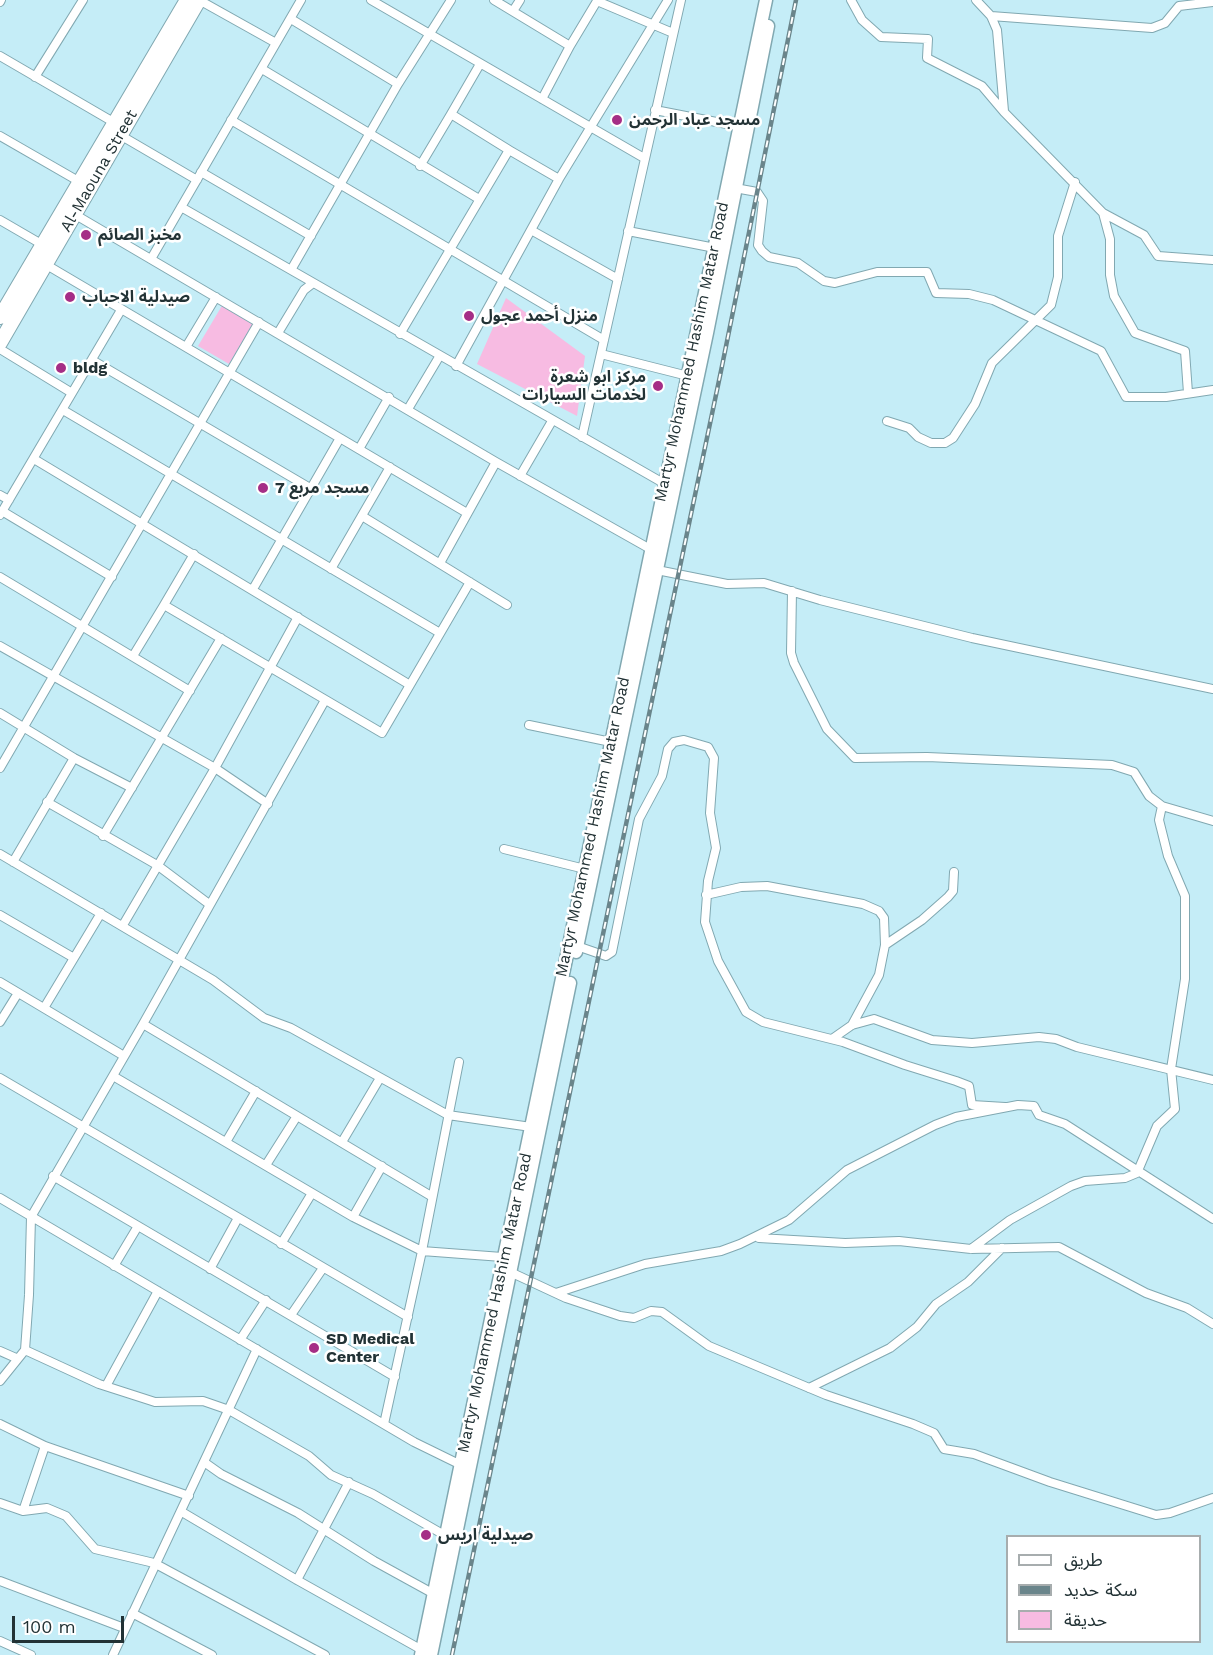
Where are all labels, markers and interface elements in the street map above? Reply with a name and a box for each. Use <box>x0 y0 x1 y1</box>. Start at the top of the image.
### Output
street label: Al-Maouna Street <box>56 107 142 235</box>
place label: مسجد عباد الرحمن <box>629 110 760 130</box>
marker: مسجد عباد الرحمن <box>610 113 624 127</box>
street label: Martyr Mohammed Hashim Matar Road <box>651 200 733 504</box>
place label: مخبز الصائم <box>98 225 182 245</box>
marker: مخبز الصائم <box>79 228 93 242</box>
place label: صيدلية الاحباب <box>82 287 190 307</box>
marker: صيدلية الاحباب <box>63 290 77 304</box>
place label: منزل أحمد عجول <box>481 306 598 326</box>
marker: منزل أحمد عجول <box>462 309 476 323</box>
place label: bldg <box>73 358 107 378</box>
marker: bldg <box>54 361 68 375</box>
place label: مركز ابو شعرة لخدمات السيارات <box>522 367 646 405</box>
marker: مركز ابو شعرة لخدمات السيارات <box>651 379 665 393</box>
place label: مسجد مربع 7 <box>275 478 369 498</box>
marker: مسجد مربع 7 <box>256 481 270 495</box>
street label: Martyr Mohammed Hashim Matar Road <box>552 675 634 979</box>
street label: Martyr Mohammed Hashim Matar Road <box>454 1151 536 1455</box>
place label: SD Medical Center <box>326 1329 414 1367</box>
marker: SD Medical Center <box>307 1341 321 1355</box>
place label: صيدلية اريس <box>438 1525 533 1545</box>
marker: صيدلية اريس <box>419 1528 433 1542</box>
legend <box>1006 1535 1201 1643</box>
text: طريق <box>1064 1549 1103 1570</box>
text: سكة حديد <box>1064 1579 1137 1600</box>
scale bar <box>15 1604 128 1642</box>
text: حديقة <box>1064 1609 1107 1630</box>
text: 100 m <box>23 1616 76 1637</box>

